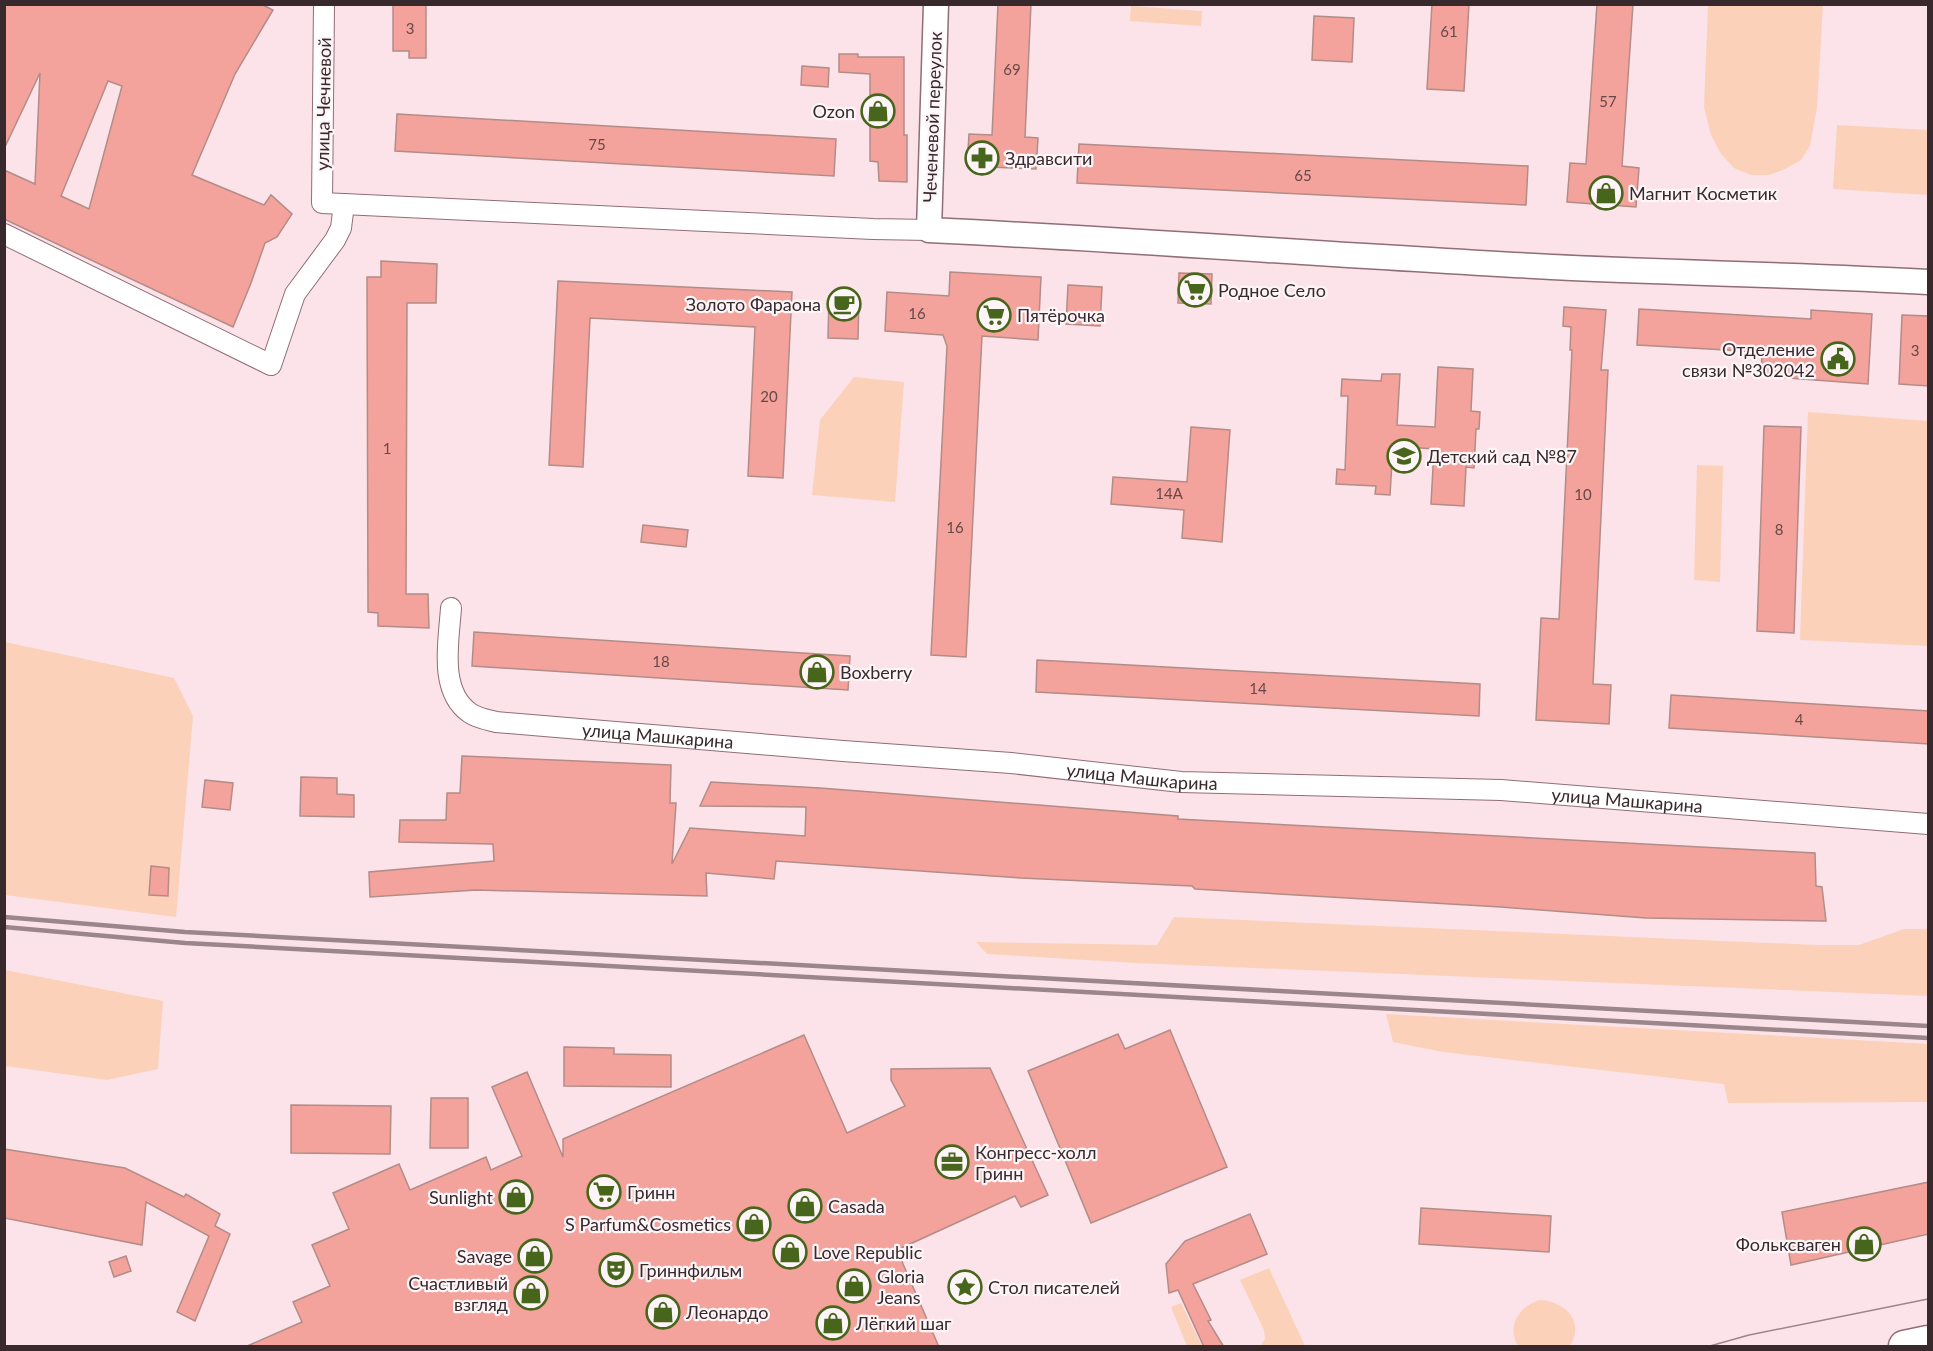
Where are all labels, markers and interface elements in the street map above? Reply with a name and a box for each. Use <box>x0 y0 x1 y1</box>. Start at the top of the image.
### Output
house number: 3 <box>406 19 414 37</box>
house number: 61 <box>1440 22 1458 40</box>
street label: Чеченевой переулок <box>918 30 946 203</box>
street label: улица Чечневой <box>311 37 335 171</box>
house number: 69 <box>1003 60 1021 78</box>
house number: 57 <box>1599 92 1617 110</box>
shop icon: Ozon <box>860 93 896 129</box>
place label: Ozon <box>813 100 855 122</box>
house number: 75 <box>588 135 606 153</box>
pharmacy icon: Здравсити <box>964 140 1000 176</box>
place label: Здравсити <box>1005 147 1092 169</box>
house number: 65 <box>1294 166 1312 184</box>
shop icon: Магнит Косметик <box>1588 175 1624 211</box>
place label: Магнит Косметик <box>1629 182 1778 204</box>
supermarket icon: Родное Село <box>1177 272 1213 308</box>
place label: Родное Село <box>1218 279 1326 301</box>
cafe icon: Золото Фараона <box>826 286 862 322</box>
place label: Золото Фараона <box>686 293 821 315</box>
supermarket icon: Пятёрочка <box>976 297 1012 333</box>
house number: 16 <box>908 304 926 322</box>
place label: Пятёрочка <box>1017 304 1105 326</box>
place label: Отделение связи №302042 <box>1682 338 1815 381</box>
public building icon: Отделение связи №302042 <box>1820 341 1856 377</box>
house number: 3 <box>1911 341 1919 359</box>
house number: 20 <box>760 387 778 405</box>
school or university icon: Детский сад №87 <box>1386 438 1422 474</box>
house number: 1 <box>383 439 391 457</box>
place label: Детский сад №87 <box>1427 445 1577 467</box>
house number: 14А <box>1155 484 1184 502</box>
house number: 10 <box>1574 485 1592 503</box>
house number: 16 <box>946 518 964 536</box>
house number: 8 <box>1775 520 1783 538</box>
house number: 18 <box>652 652 670 670</box>
shop icon: Boxberry <box>799 654 835 690</box>
place label: Boxberry <box>840 661 913 683</box>
house number: 14 <box>1249 679 1267 697</box>
house number: 4 <box>1795 710 1804 728</box>
street label: улица Машкарина <box>581 718 734 753</box>
street label: улица Машкарина <box>1065 758 1218 794</box>
street label: улица Машкарина <box>1551 783 1704 817</box>
place label: Конгресс-холл Гринн <box>975 1141 1097 1184</box>
office icon: Конгресс-холл Гринн <box>934 1144 970 1180</box>
supermarket icon: Гринн <box>586 1174 622 1210</box>
shop icon: Sunlight <box>498 1179 534 1215</box>
place label: Гринн <box>627 1181 675 1203</box>
place label: Sunlight <box>429 1186 494 1208</box>
shop icon: Casada <box>787 1188 823 1224</box>
place label: Casada <box>828 1195 885 1217</box>
shop icon: S Parfum&Cosmetics <box>736 1206 772 1242</box>
place label: S Parfum&Cosmetics <box>565 1213 731 1235</box>
shop icon: Фольксваген <box>1846 1226 1882 1262</box>
place label: Фольксваген <box>1736 1233 1841 1255</box>
shop icon: Love Republic <box>772 1234 808 1270</box>
shop icon: Savage <box>517 1238 553 1274</box>
place label: Love Republic <box>813 1241 923 1263</box>
place label: Savage <box>457 1245 512 1267</box>
theatre icon: Гриннфильм <box>598 1252 634 1288</box>
place label: Гриннфильм <box>639 1259 742 1281</box>
place label: Gloria Jeans <box>877 1265 924 1308</box>
shop icon: Gloria Jeans <box>836 1268 872 1304</box>
place icon: Стол писателей <box>947 1269 983 1305</box>
place label: Счастливый взгляд <box>408 1272 508 1315</box>
shop icon: Счастливый взгляд <box>513 1275 549 1311</box>
place label: Стол писателей <box>988 1276 1120 1298</box>
shop icon: Леонардо <box>645 1294 681 1330</box>
place label: Леонардо <box>685 1301 769 1323</box>
shop icon: Лёгкий шаг <box>815 1305 851 1341</box>
place label: Лёгкий шаг <box>855 1312 952 1334</box>

